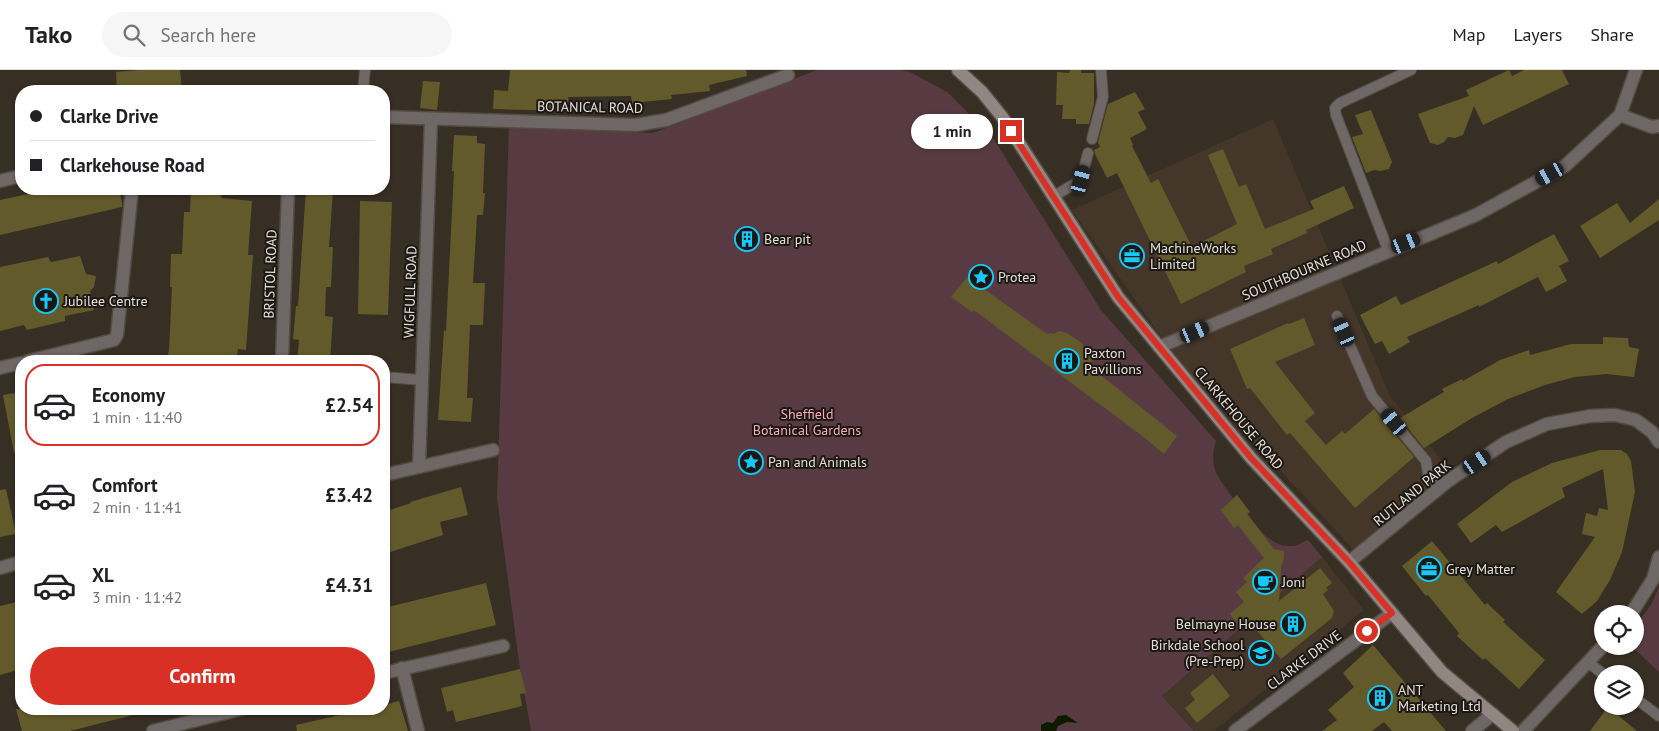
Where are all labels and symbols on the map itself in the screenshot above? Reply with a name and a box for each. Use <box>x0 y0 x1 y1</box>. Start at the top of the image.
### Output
street label: BOTANICAL ROAD <box>537 97 643 117</box>
callout: 1 min <box>911 114 994 148</box>
route end <box>1000 120 1022 142</box>
car <box>1533 160 1566 188</box>
car <box>1069 164 1092 196</box>
building icon: Bear pit <box>734 226 760 252</box>
street label: BRISTOL ROAD <box>259 229 281 319</box>
place label: Bear pit <box>764 230 811 248</box>
car <box>1389 230 1422 256</box>
street label: SOUTHBOURNE ROAD <box>1239 236 1369 304</box>
place label: MachineWorks Limited <box>1150 239 1236 273</box>
office icon: MachineWorks Limited <box>1119 243 1145 269</box>
street label: WIGFULL ROAD <box>399 245 421 339</box>
place icon: Protea <box>968 264 994 290</box>
place label: Protea <box>998 268 1036 286</box>
church icon: Jubilee Centre <box>33 288 59 314</box>
place label: Jubilee Centre <box>63 292 148 310</box>
car <box>1331 315 1356 349</box>
car <box>1178 319 1211 345</box>
place label: Paxton Pavillions <box>1084 344 1142 378</box>
building icon: Paxton Pavillions <box>1054 348 1080 374</box>
street label: CLARKEHOUSE ROAD <box>1191 363 1287 473</box>
park label: Sheffield Botanical Gardens <box>753 405 861 439</box>
car <box>1378 406 1409 438</box>
car <box>1460 447 1493 477</box>
place icon: Pan and Animals <box>738 449 764 475</box>
place label: Pan and Animals <box>768 453 867 471</box>
street label: RUTLAND PARK <box>1369 456 1455 530</box>
office icon: Grey Matter <box>1416 556 1442 582</box>
place label: Grey Matter <box>1446 560 1515 578</box>
cafe icon: Joni <box>1252 569 1278 595</box>
place label: Joni <box>1281 573 1305 591</box>
building icon: Belmayne House <box>1280 611 1306 637</box>
place label: Belmayne House <box>1176 615 1276 633</box>
route start <box>1356 620 1378 642</box>
street label: CLARKE DRIVE <box>1263 626 1345 694</box>
place label: Birkdale School (Pre-Prep) <box>1151 636 1244 670</box>
school or university icon: Birkdale School (Pre-Prep) <box>1248 640 1274 666</box>
place label: ANT Marketing Ltd <box>1398 681 1481 715</box>
building icon: ANT Marketing Ltd <box>1367 685 1393 711</box>

